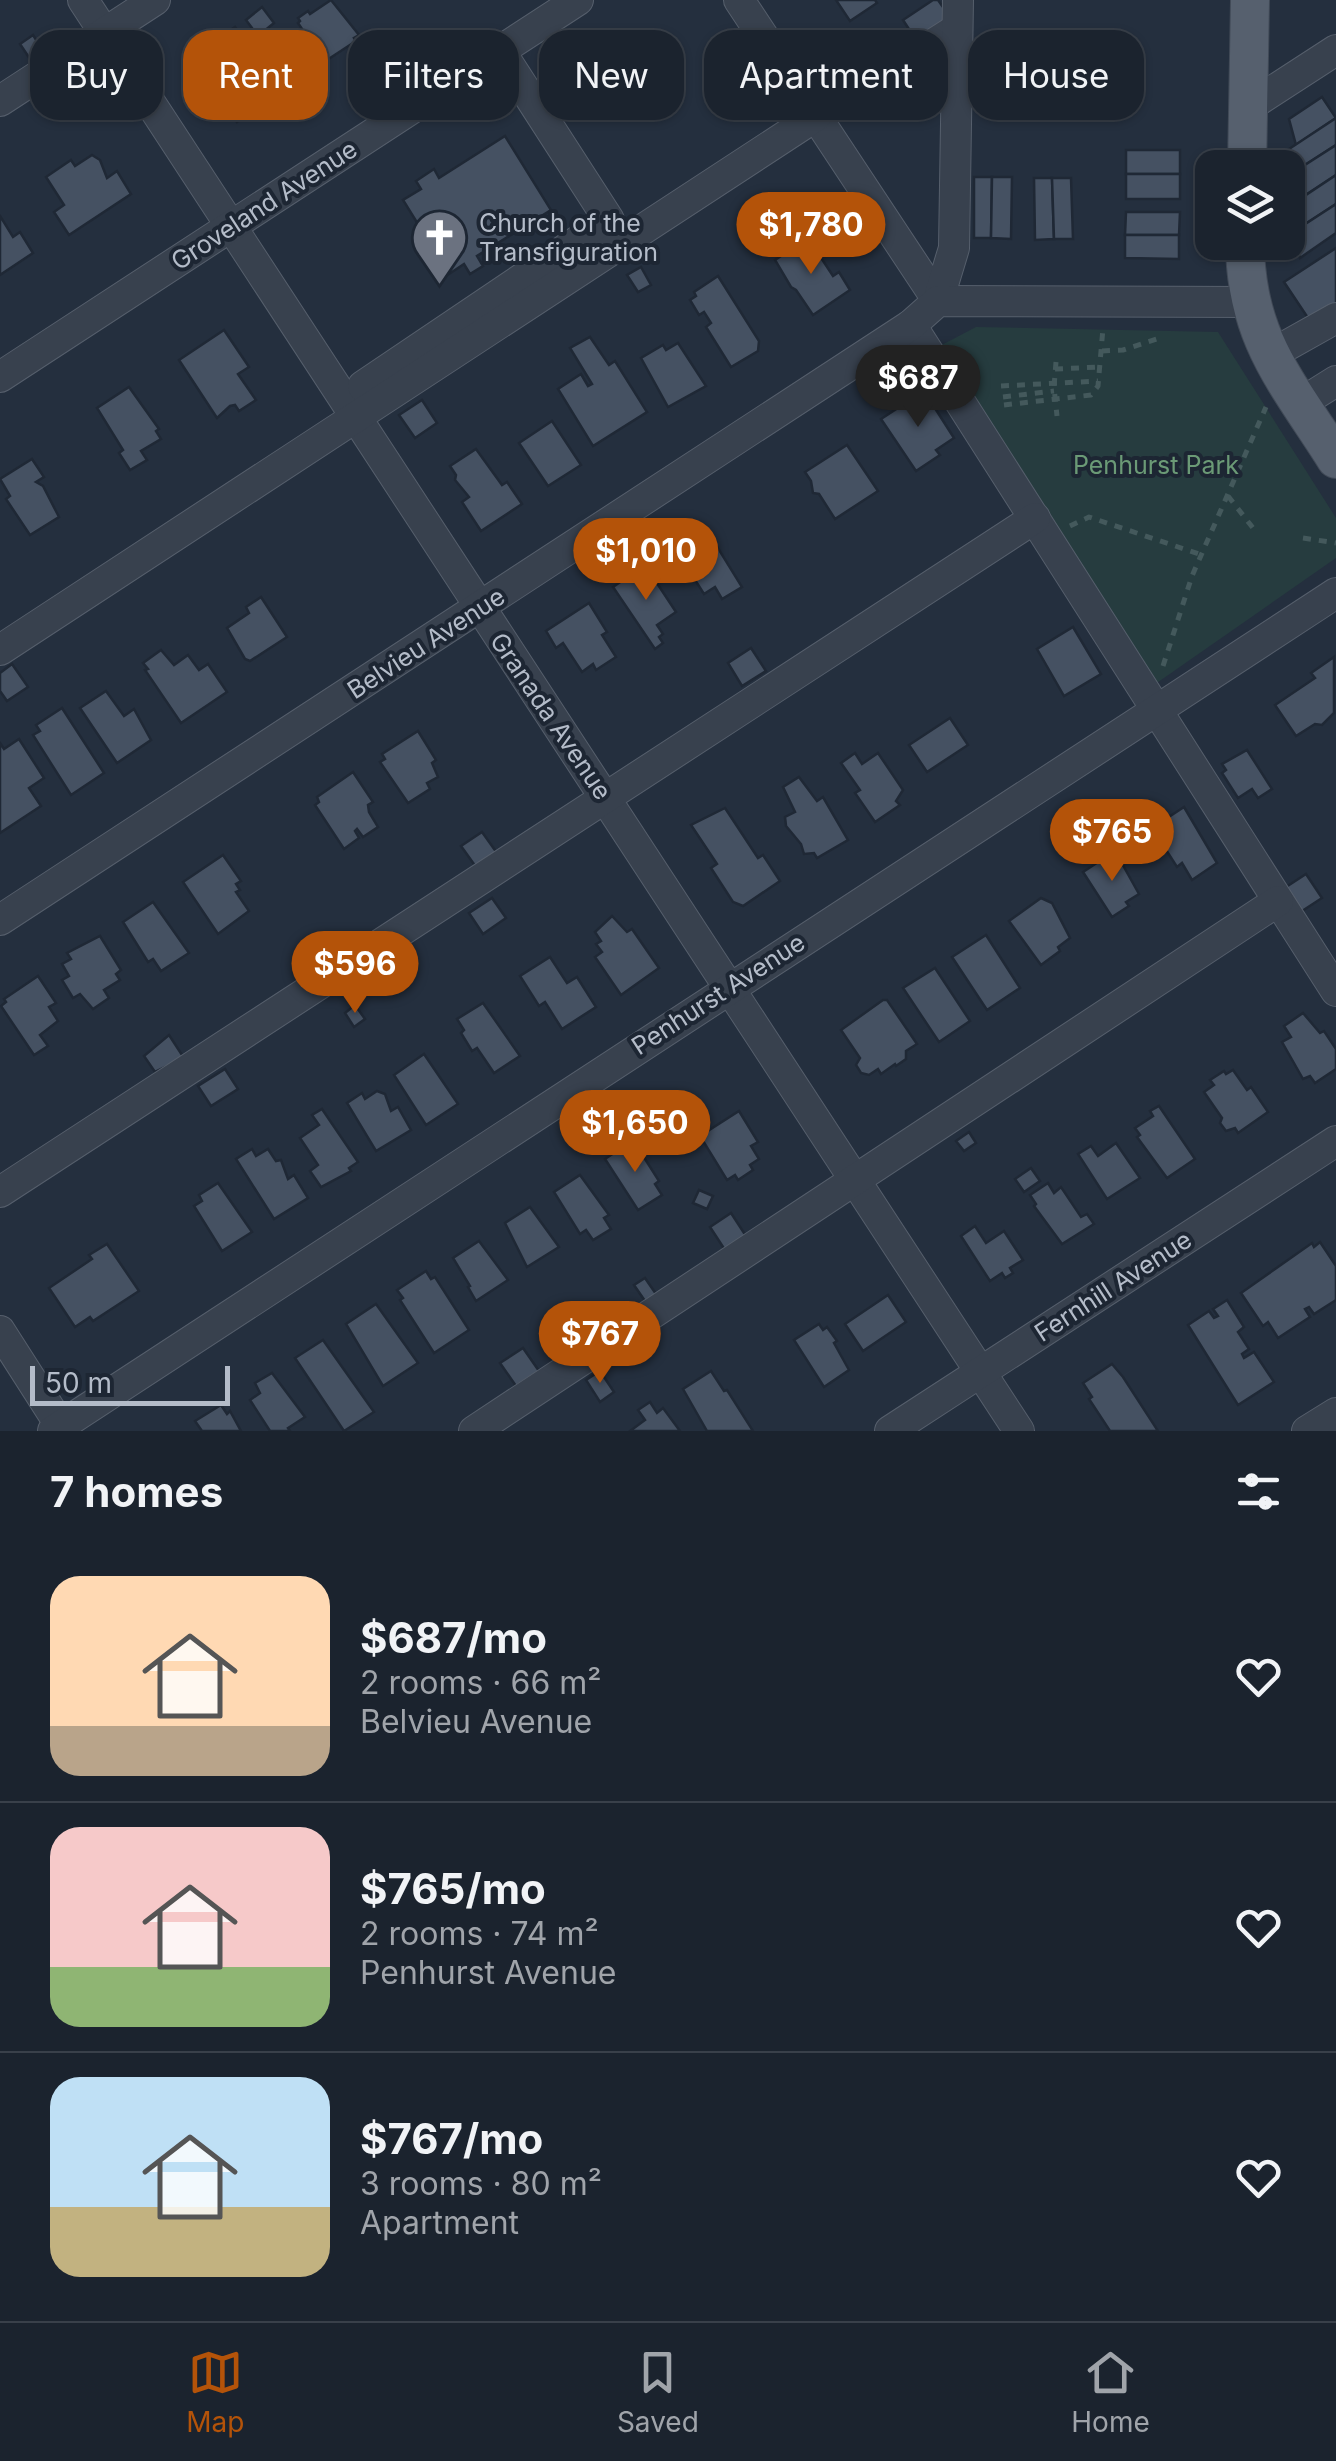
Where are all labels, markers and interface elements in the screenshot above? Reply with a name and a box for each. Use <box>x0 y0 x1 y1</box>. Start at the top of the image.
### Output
chip: Buy <box>30 30 163 120</box>
chip: Rent <box>183 30 328 120</box>
chip: Filters <box>348 30 519 120</box>
chip: New <box>539 30 684 120</box>
chip: Apartment <box>704 30 948 120</box>
chip: House <box>968 30 1144 120</box>
street label: Groveland Avenue <box>166 134 362 276</box>
map controls <box>1195 150 1305 260</box>
button: layers <box>1195 150 1305 260</box>
pin: $1,780 <box>730 192 892 277</box>
text: $1,780 <box>758 205 864 244</box>
church icon: Church of the Transfiguration <box>410 207 470 286</box>
place label: Church of the Transfiguration <box>479 208 658 267</box>
pin: $687 <box>859 345 977 430</box>
text: $687 <box>877 358 959 397</box>
park label: Penhurst Park <box>1073 450 1239 480</box>
pin: $1,010 <box>565 518 727 603</box>
text: $1,010 <box>595 531 697 570</box>
street label: Belvieu Avenue <box>342 581 510 705</box>
street label: Granada Avenue <box>484 627 618 805</box>
pin: $765 <box>1053 799 1171 884</box>
text: $765 <box>1072 812 1152 851</box>
street label: Penhurst Avenue <box>626 927 810 1061</box>
pin: $596 <box>296 931 414 1016</box>
text: $596 <box>314 944 396 983</box>
pin: $1,650 <box>554 1090 716 1175</box>
text: $1,650 <box>581 1103 689 1142</box>
street label: Fernhill Avenue <box>1029 1224 1197 1348</box>
pin: $767 <box>541 1301 659 1386</box>
text: $767 <box>561 1314 639 1353</box>
scale bar <box>30 1361 230 1406</box>
text: 50 m <box>45 1366 112 1400</box>
icon: filters <box>1231 1464 1286 1519</box>
text: 7 homes <box>50 1466 223 1517</box>
text: $687/mo <box>360 1612 547 1663</box>
icon: home <box>130 1616 250 1736</box>
icon: heart <box>1231 1649 1286 1704</box>
text: 2 rooms · 66 m² <box>360 1663 601 1702</box>
text: Belvieu Avenue <box>360 1702 592 1741</box>
text: $765/mo <box>360 1863 546 1914</box>
icon: home <box>130 1867 250 1987</box>
icon: heart <box>1231 1900 1286 1955</box>
text: 2 rooms · 74 m² <box>360 1914 599 1953</box>
text: Penhurst Avenue <box>360 1953 616 1992</box>
text: $767/mo <box>360 2113 543 2164</box>
icon: home <box>130 2117 250 2237</box>
icon: heart <box>1231 2150 1286 2205</box>
text: 3 rooms · 80 m² <box>360 2164 602 2203</box>
text: Apartment <box>360 2203 519 2242</box>
tab: Map <box>186 2345 244 2439</box>
tab: Saved <box>617 2345 699 2439</box>
tab: Home <box>1071 2345 1150 2439</box>

